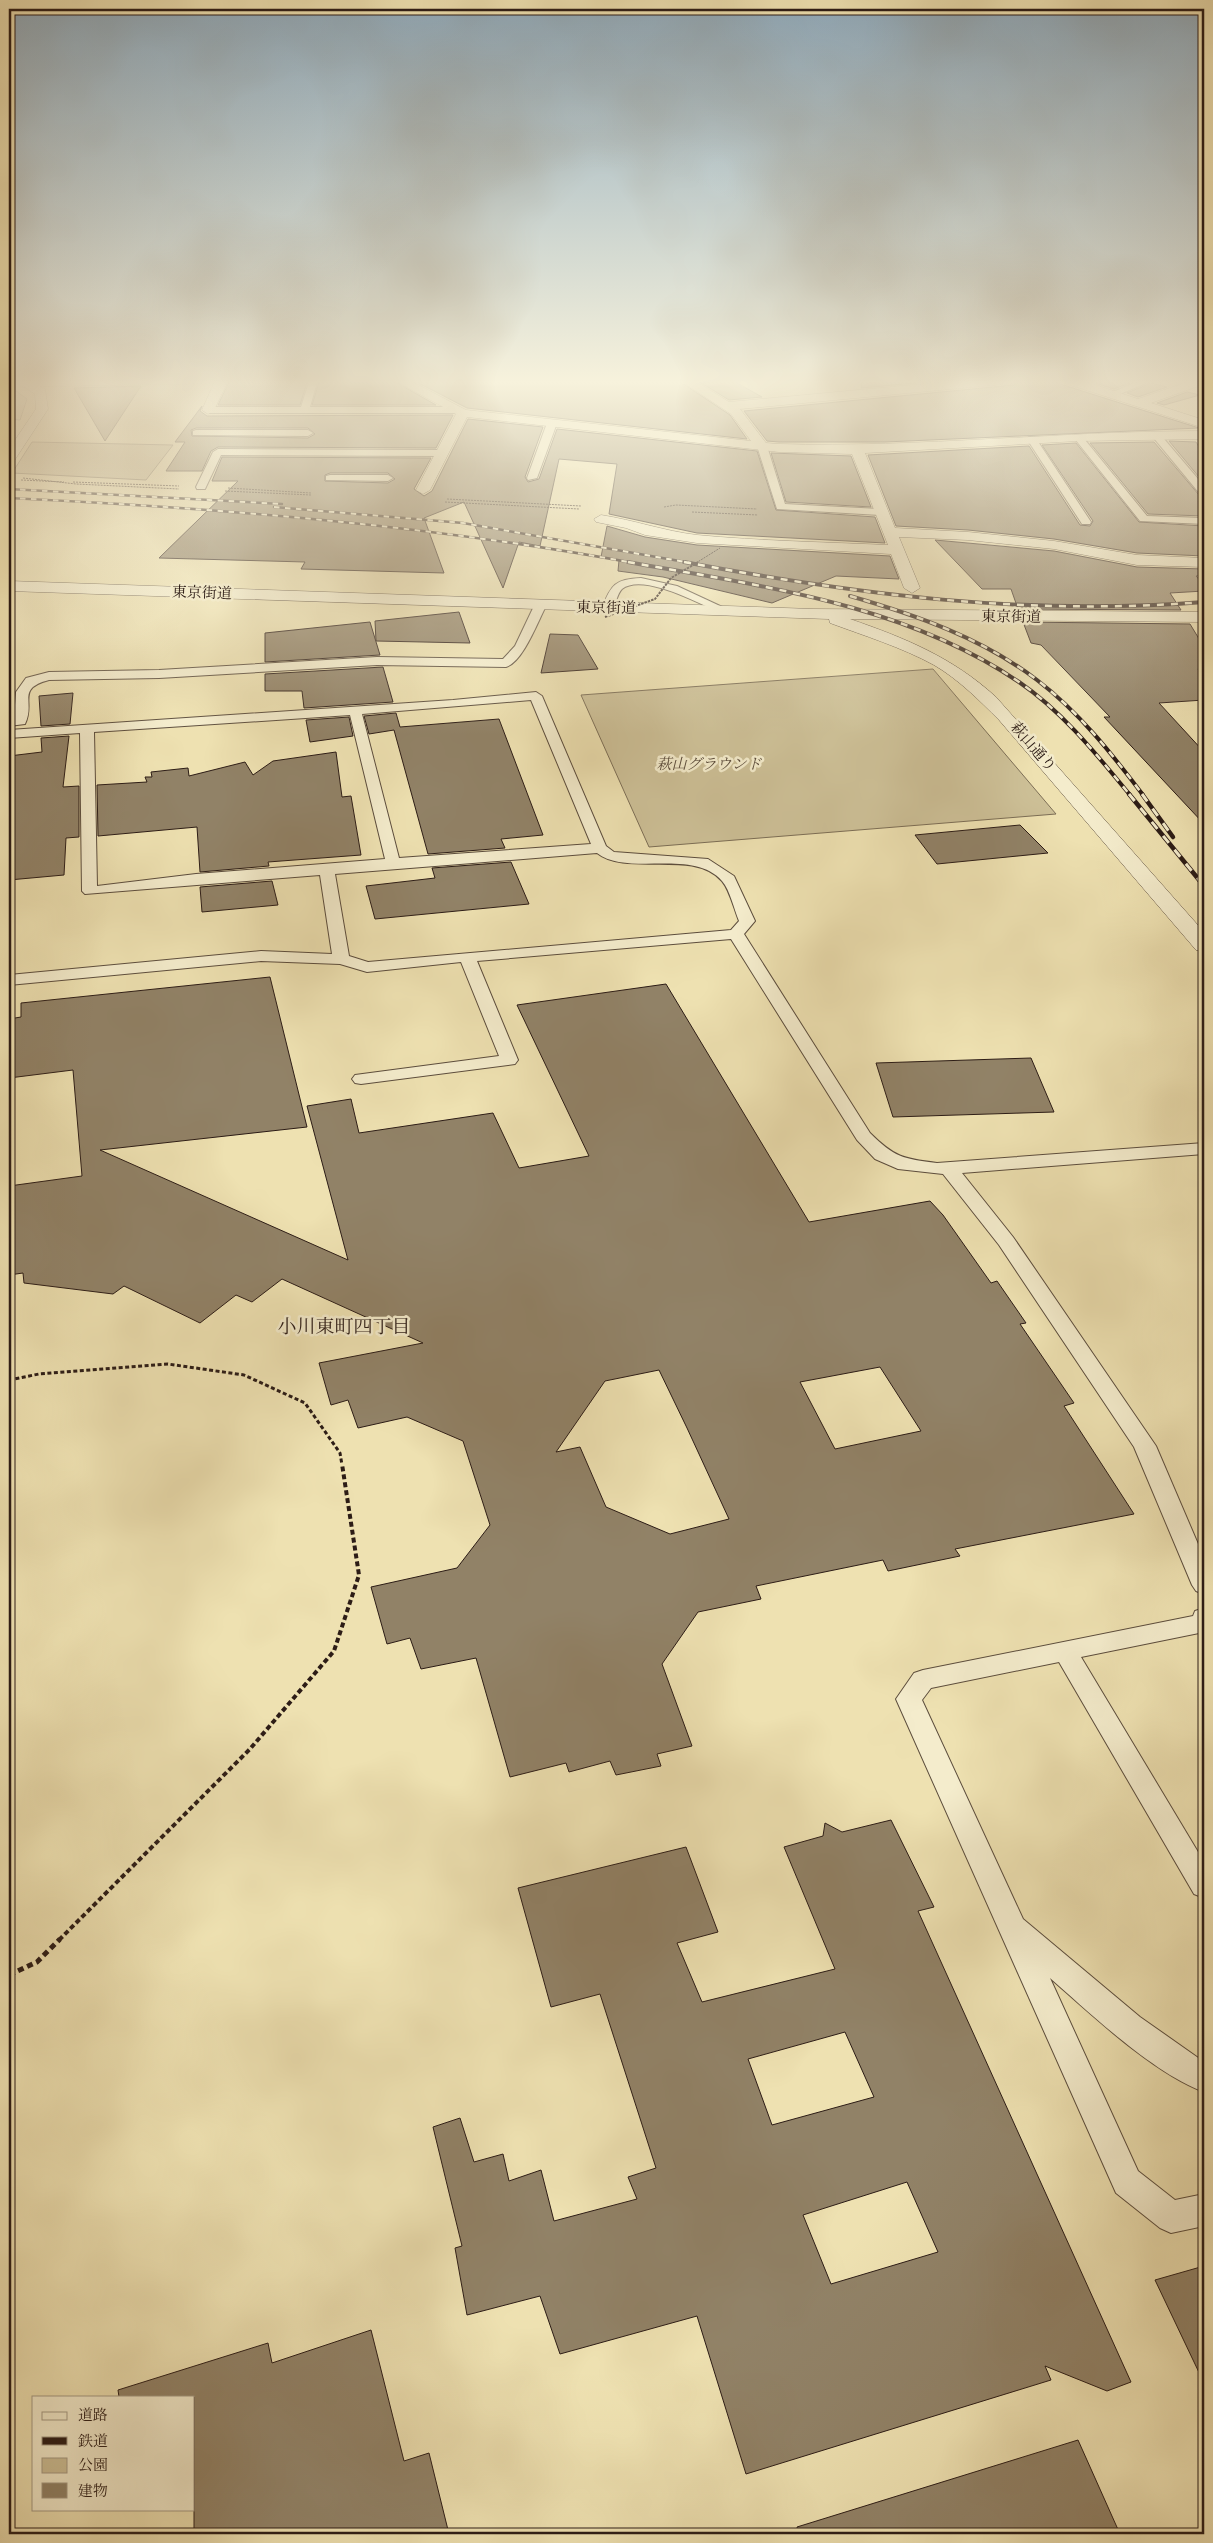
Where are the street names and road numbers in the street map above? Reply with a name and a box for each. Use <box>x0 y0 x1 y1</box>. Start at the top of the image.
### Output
street label: 東京街道 <box>172 582 232 604</box>
street label: 東京街道 <box>576 598 636 618</box>
street label: 東京街道 <box>981 607 1041 627</box>
street label: 萩山通り <box>1006 718 1060 776</box>

